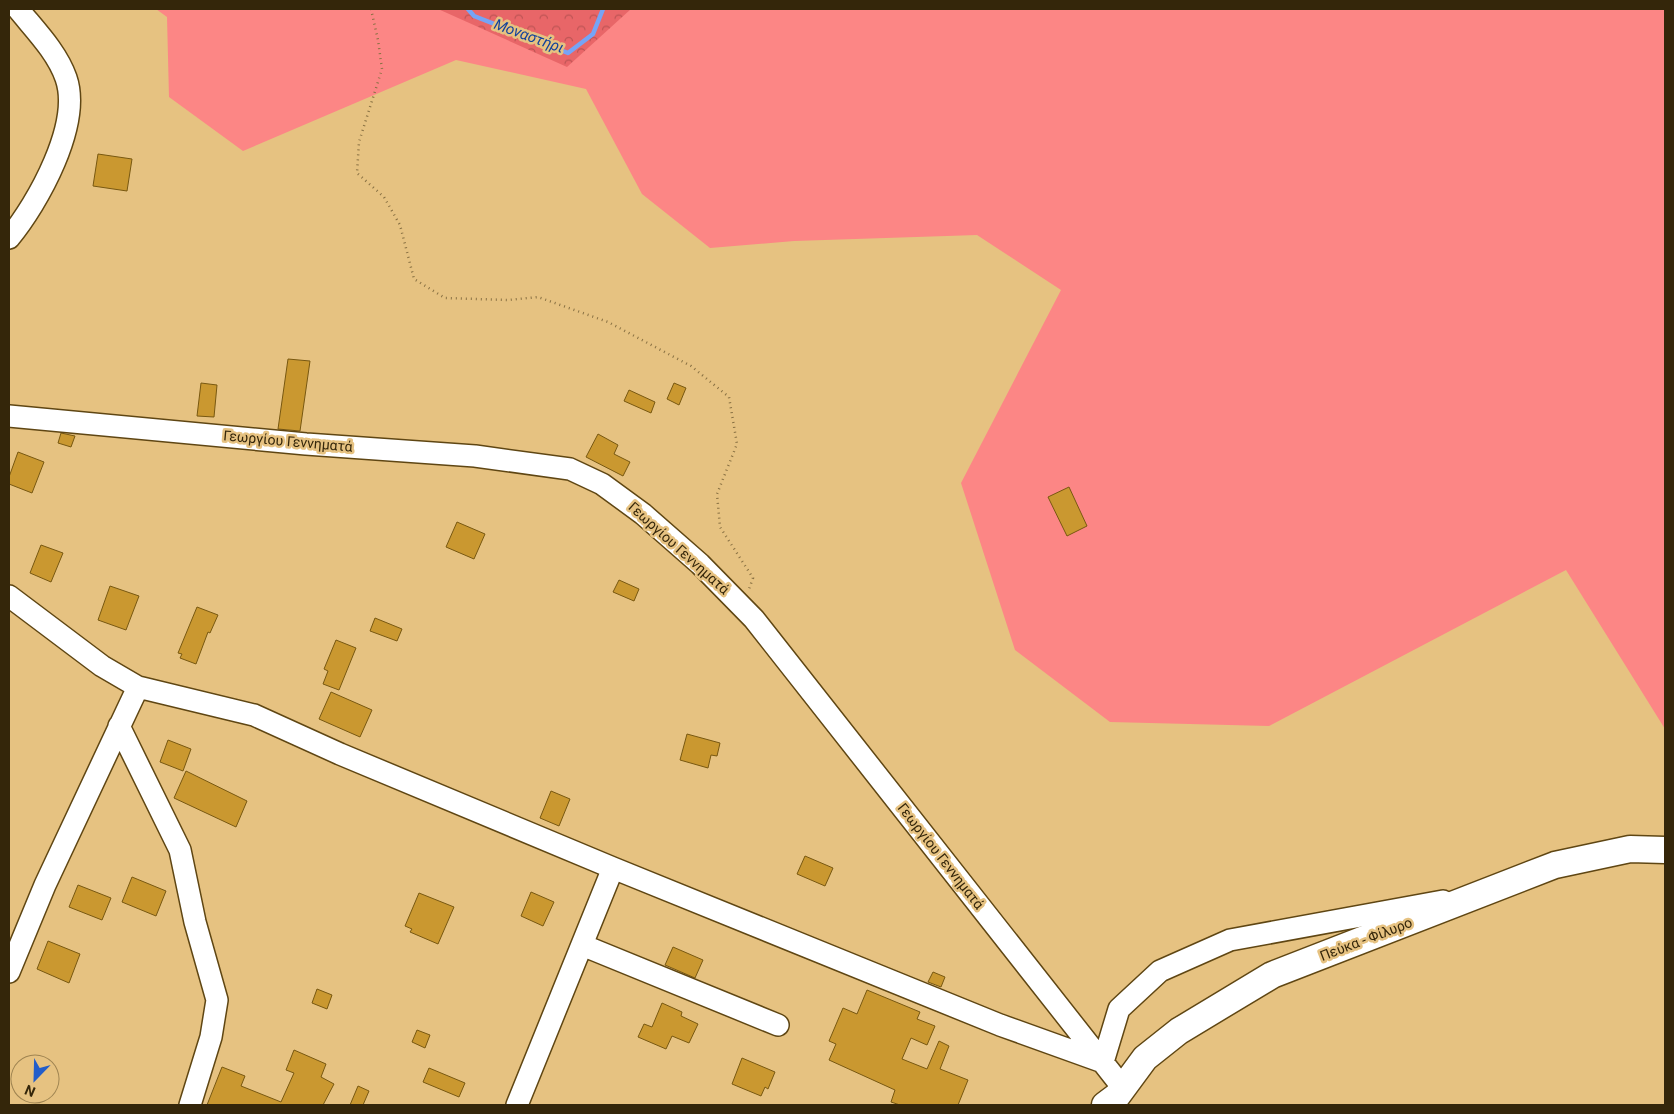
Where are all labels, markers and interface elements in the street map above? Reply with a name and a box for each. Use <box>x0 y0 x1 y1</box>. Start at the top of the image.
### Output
water label: Μοναστήρι <box>492 15 566 57</box>
street label: Γεωργίου Γεννηματά <box>223 427 353 455</box>
street label: Γεωργίου Γεννηματά <box>625 499 733 597</box>
street label: Γεωργίου Γεννηματά <box>895 800 987 912</box>
street label: Πεύκα - Φίλυρο <box>1318 914 1414 964</box>
north arrow <box>10 1054 60 1104</box>
text: N <box>22 1082 38 1100</box>

